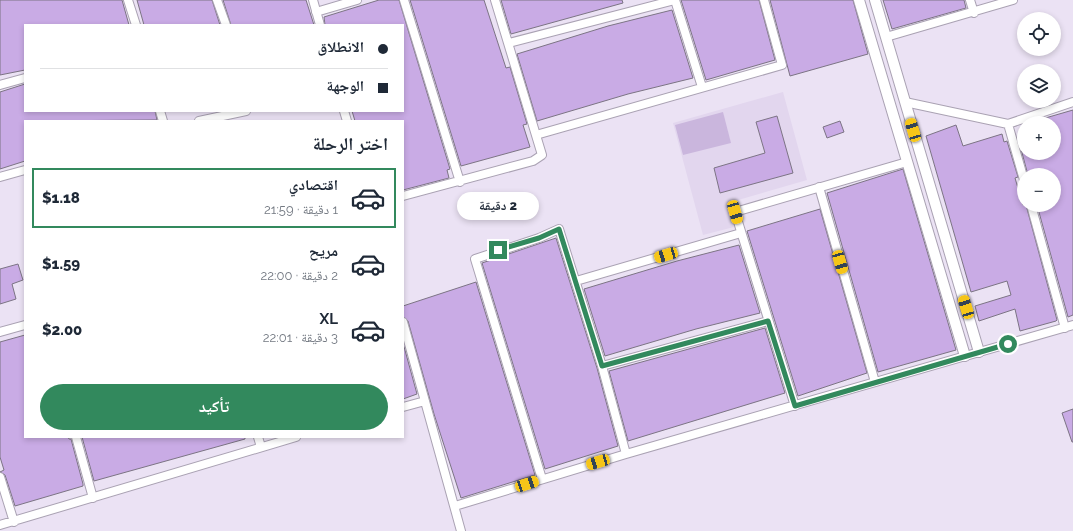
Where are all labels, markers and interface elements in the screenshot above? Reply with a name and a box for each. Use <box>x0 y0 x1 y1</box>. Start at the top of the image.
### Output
map controls <box>1017 12 1061 212</box>
button: locate <box>1017 12 1061 56</box>
text: الانطلاق <box>318 38 364 56</box>
button: layers <box>1017 64 1061 108</box>
text: الوجهة <box>326 77 364 95</box>
button: + <box>1017 116 1061 160</box>
car <box>904 117 922 143</box>
text: اختر الرحلة <box>313 133 388 154</box>
button: − <box>1017 168 1061 212</box>
text: اقتصادي <box>289 176 338 194</box>
icon: car <box>350 180 386 216</box>
text: $1.18 <box>42 189 80 207</box>
callout: 2 دقيقة <box>457 192 539 220</box>
text: 2 دقيقة <box>479 198 517 213</box>
car <box>726 199 744 225</box>
text: 1 دقيقة · 21:59 <box>264 202 338 217</box>
route end <box>489 241 507 259</box>
text: مريح <box>309 242 338 260</box>
icon: car <box>350 246 386 282</box>
car <box>653 246 679 264</box>
car <box>831 249 849 275</box>
text: $1.59 <box>42 255 80 273</box>
text: 2 دقيقة · 22:00 <box>260 268 338 283</box>
car <box>957 294 975 320</box>
text: XL <box>320 310 338 328</box>
icon: car <box>350 312 386 348</box>
text: $2.00 <box>42 321 82 339</box>
text: 3 دقيقة · 22:01 <box>263 330 338 345</box>
route start <box>999 335 1017 353</box>
button: تأكيد <box>40 384 388 430</box>
car <box>585 453 611 471</box>
car <box>514 475 540 493</box>

